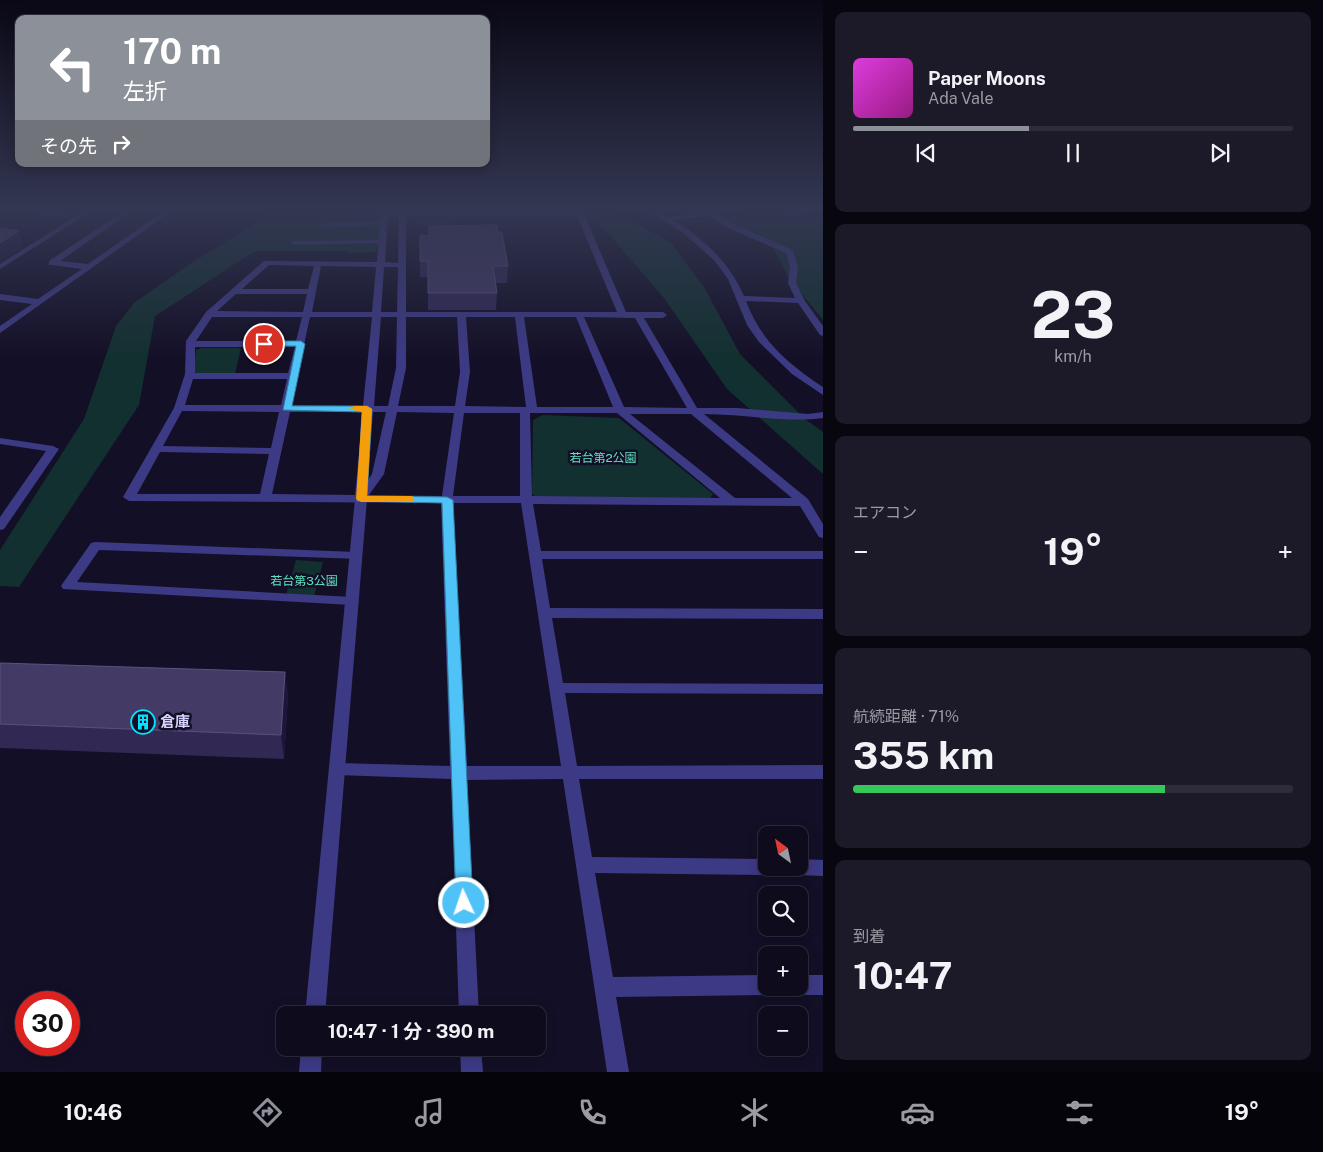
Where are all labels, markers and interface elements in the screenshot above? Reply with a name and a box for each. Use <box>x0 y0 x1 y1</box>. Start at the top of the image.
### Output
text: 170 m <box>123 31 221 72</box>
icon: left <box>40 35 105 100</box>
text: Paper Moons <box>928 67 1046 89</box>
text: 左折 <box>123 78 167 104</box>
text: Ada Vale <box>928 89 993 108</box>
icon: right <box>107 130 135 158</box>
text: その先 <box>40 135 97 157</box>
icon: previous <box>912 139 940 167</box>
icon: pause <box>1059 139 1087 167</box>
icon: next <box>1206 139 1234 167</box>
text: 23 <box>1031 276 1115 353</box>
pin <box>243 323 285 365</box>
icon: arrive <box>250 330 278 358</box>
text: km/h <box>1054 347 1092 366</box>
park label: 若台第2公園 <box>569 451 637 465</box>
text: エアコン <box>853 503 917 522</box>
text: 19° <box>1043 529 1103 574</box>
text: − <box>853 535 869 568</box>
text: + <box>1277 535 1293 568</box>
park label: 若台第3公園 <box>270 574 338 588</box>
text: 航続距離 · 71% <box>853 707 959 726</box>
building icon: 倉庫 <box>130 709 156 735</box>
place label: 倉庫 <box>160 713 190 730</box>
text: 355 km <box>853 733 994 778</box>
north arrow <box>758 826 808 876</box>
map controls <box>758 826 808 1056</box>
position arrow <box>437 876 489 928</box>
button: search <box>758 886 808 936</box>
text: 到着 <box>853 927 885 946</box>
button: + <box>758 946 808 996</box>
text: 10:47 <box>853 953 953 998</box>
speed limit sign: 30 <box>15 991 80 1056</box>
button: − <box>758 1006 808 1056</box>
text: 10:47 · 1 分 · 390 m <box>328 1020 494 1042</box>
icon: directions <box>250 1095 285 1130</box>
icon: music <box>412 1095 447 1130</box>
icon: phone <box>575 1095 610 1130</box>
icon: climate <box>737 1095 772 1130</box>
icon: car <box>900 1095 935 1130</box>
icon: filters <box>1062 1095 1097 1130</box>
text: 10:46 <box>64 1099 122 1125</box>
text: 19° <box>1225 1099 1259 1125</box>

